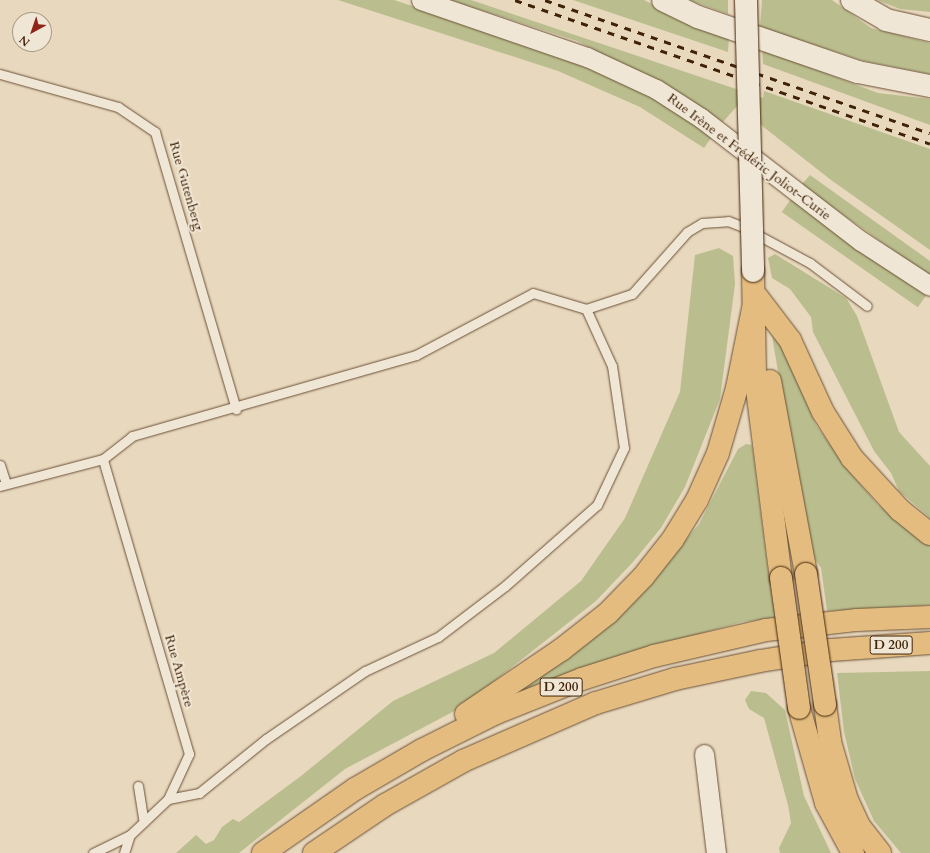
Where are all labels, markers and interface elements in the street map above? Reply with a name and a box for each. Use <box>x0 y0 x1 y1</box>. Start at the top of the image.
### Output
north arrow <box>12 12 52 52</box>
text: N <box>16 32 33 50</box>
street label: Rue Irène et Frédéric Joliot-Curie <box>664 90 834 224</box>
street label: Rue Gutenberg <box>165 140 207 232</box>
street label: Rue Ampère <box>161 633 197 709</box>
road number: D 200 <box>869 634 913 656</box>
road number: D 200 <box>539 676 583 698</box>

